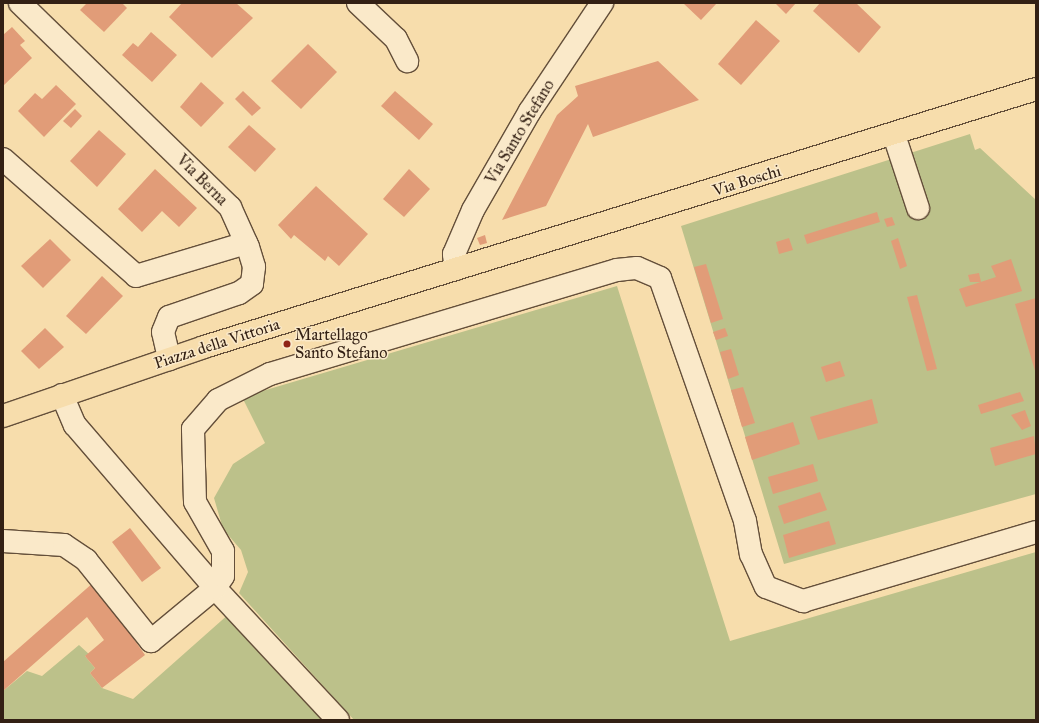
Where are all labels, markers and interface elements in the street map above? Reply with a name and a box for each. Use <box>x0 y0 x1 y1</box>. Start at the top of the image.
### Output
street label: Via Santo Stefano <box>481 76 559 188</box>
street label: Via Berna <box>172 150 232 210</box>
street label: Via Boschi <box>711 162 783 200</box>
street label: Piazza della Vittoria <box>152 315 282 373</box>
place label: Martellago Santo Stefano <box>295 325 387 363</box>
marker: Martellago Santo Stefano <box>282 339 292 349</box>

